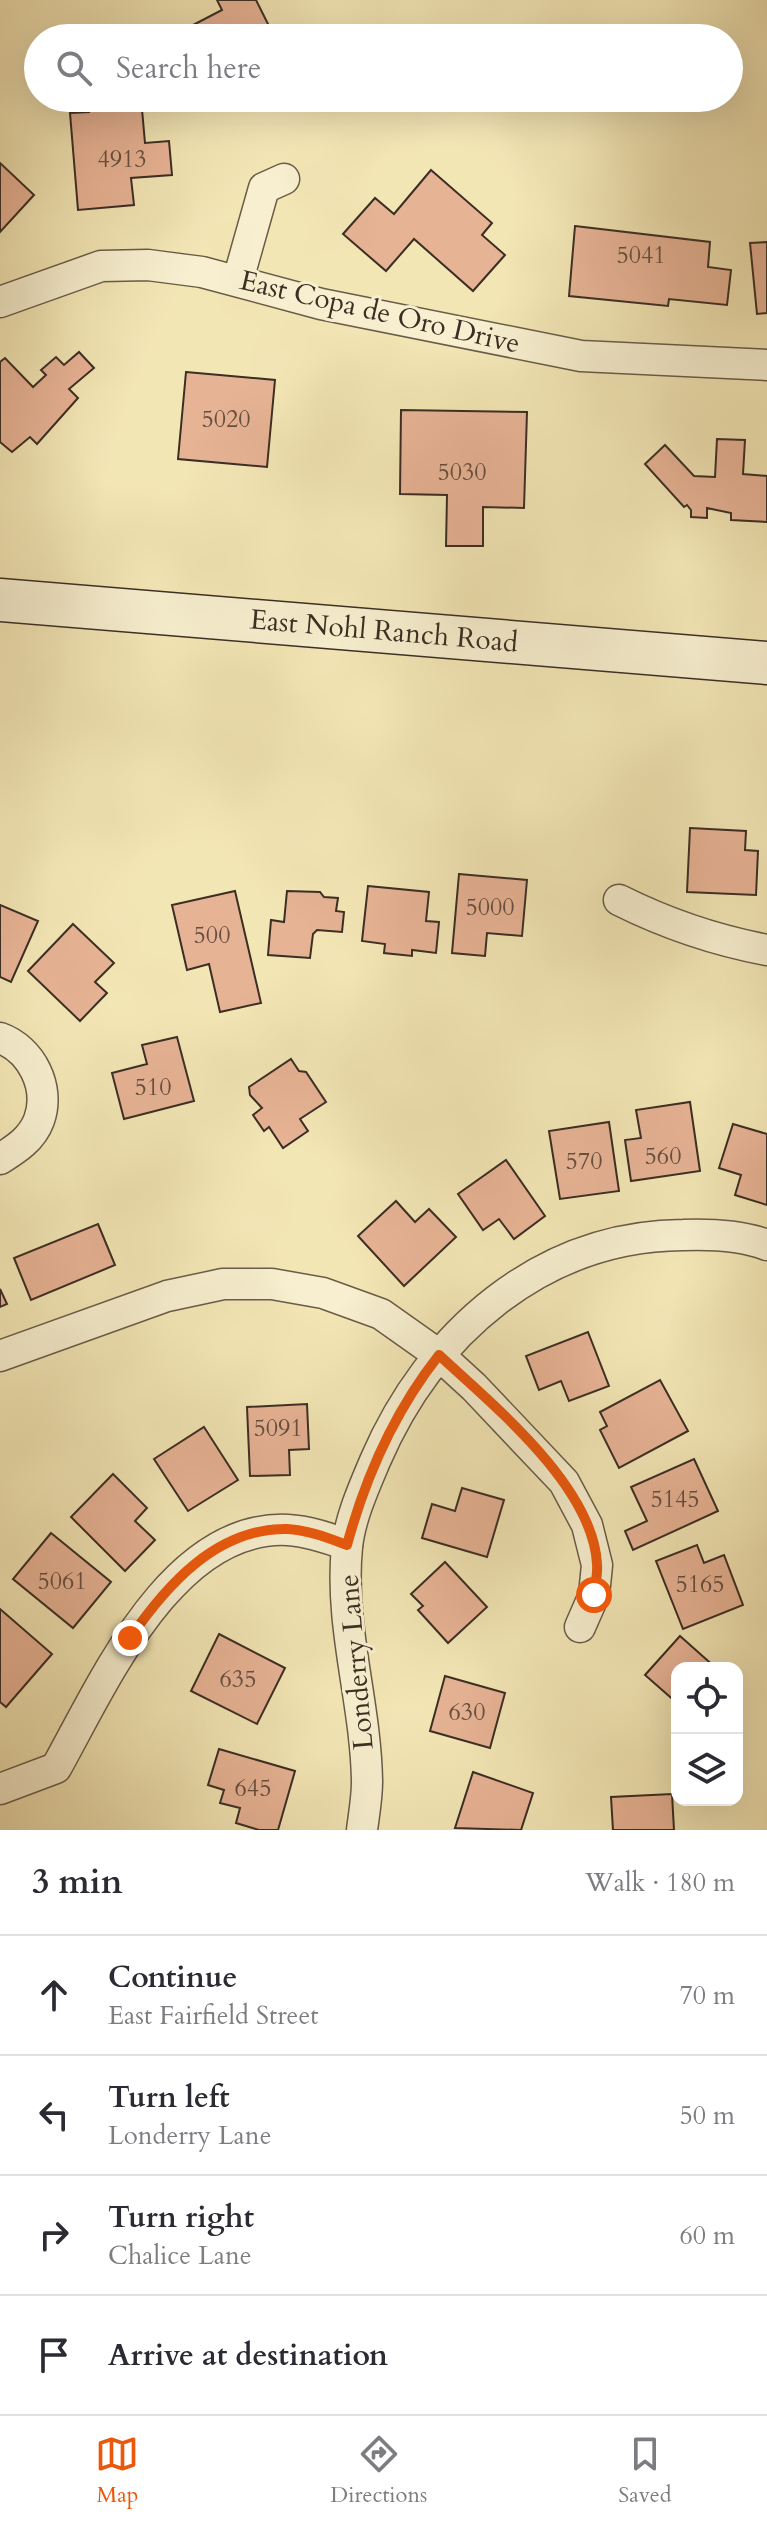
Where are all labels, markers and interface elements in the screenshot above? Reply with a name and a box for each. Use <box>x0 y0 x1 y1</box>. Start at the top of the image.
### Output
search box <box>24 24 743 112</box>
icon: search <box>52 46 96 90</box>
text: Search here <box>116 48 261 89</box>
house number: 4913 <box>97 143 147 176</box>
house number: 5041 <box>616 239 666 272</box>
street label: East Copa de Oro Drive <box>236 261 524 363</box>
house number: 5020 <box>201 403 251 436</box>
house number: 5030 <box>437 456 487 489</box>
street label: East Nohl Ranch Road <box>248 600 520 662</box>
house number: 5000 <box>465 891 515 924</box>
house number: 500 <box>194 919 230 952</box>
house number: 510 <box>135 1071 171 1104</box>
house number: 560 <box>645 1140 681 1173</box>
house number: 570 <box>566 1145 602 1178</box>
house number: 5091 <box>253 1412 303 1445</box>
house number: 5145 <box>650 1483 700 1516</box>
house number: 5061 <box>37 1565 87 1598</box>
house number: 5165 <box>675 1568 725 1601</box>
street label: Londerry Lane <box>329 1573 383 1751</box>
route start <box>576 1577 612 1613</box>
route end <box>112 1620 148 1656</box>
map controls <box>671 1662 743 1806</box>
button: locate <box>671 1662 743 1734</box>
house number: 635 <box>220 1663 256 1696</box>
house number: 630 <box>449 1696 485 1729</box>
button: layers <box>671 1734 743 1806</box>
house number: 645 <box>235 1772 271 1805</box>
text: 3 min <box>32 1859 123 1905</box>
text: Walk · 180 m <box>585 1865 735 1900</box>
text: Continue <box>108 1957 237 1998</box>
icon: ahead <box>32 1973 76 2017</box>
text: 70 m <box>679 1978 735 2013</box>
text: East Fairfield Street <box>108 1998 318 2033</box>
text: Turn left <box>108 2077 230 2118</box>
icon: left <box>32 2093 76 2137</box>
text: 50 m <box>679 2098 735 2133</box>
text: Londerry Lane <box>108 2118 271 2153</box>
text: Turn right <box>108 2197 254 2238</box>
icon: right <box>32 2213 76 2257</box>
text: 60 m <box>679 2218 735 2253</box>
text: Chalice Lane <box>108 2238 252 2273</box>
icon: arrive <box>32 2333 76 2377</box>
text: Arrive at destination <box>108 2335 388 2376</box>
tab: Map <box>95 2432 139 2510</box>
tab: Directions <box>330 2432 427 2510</box>
tab: Saved <box>618 2432 672 2510</box>

